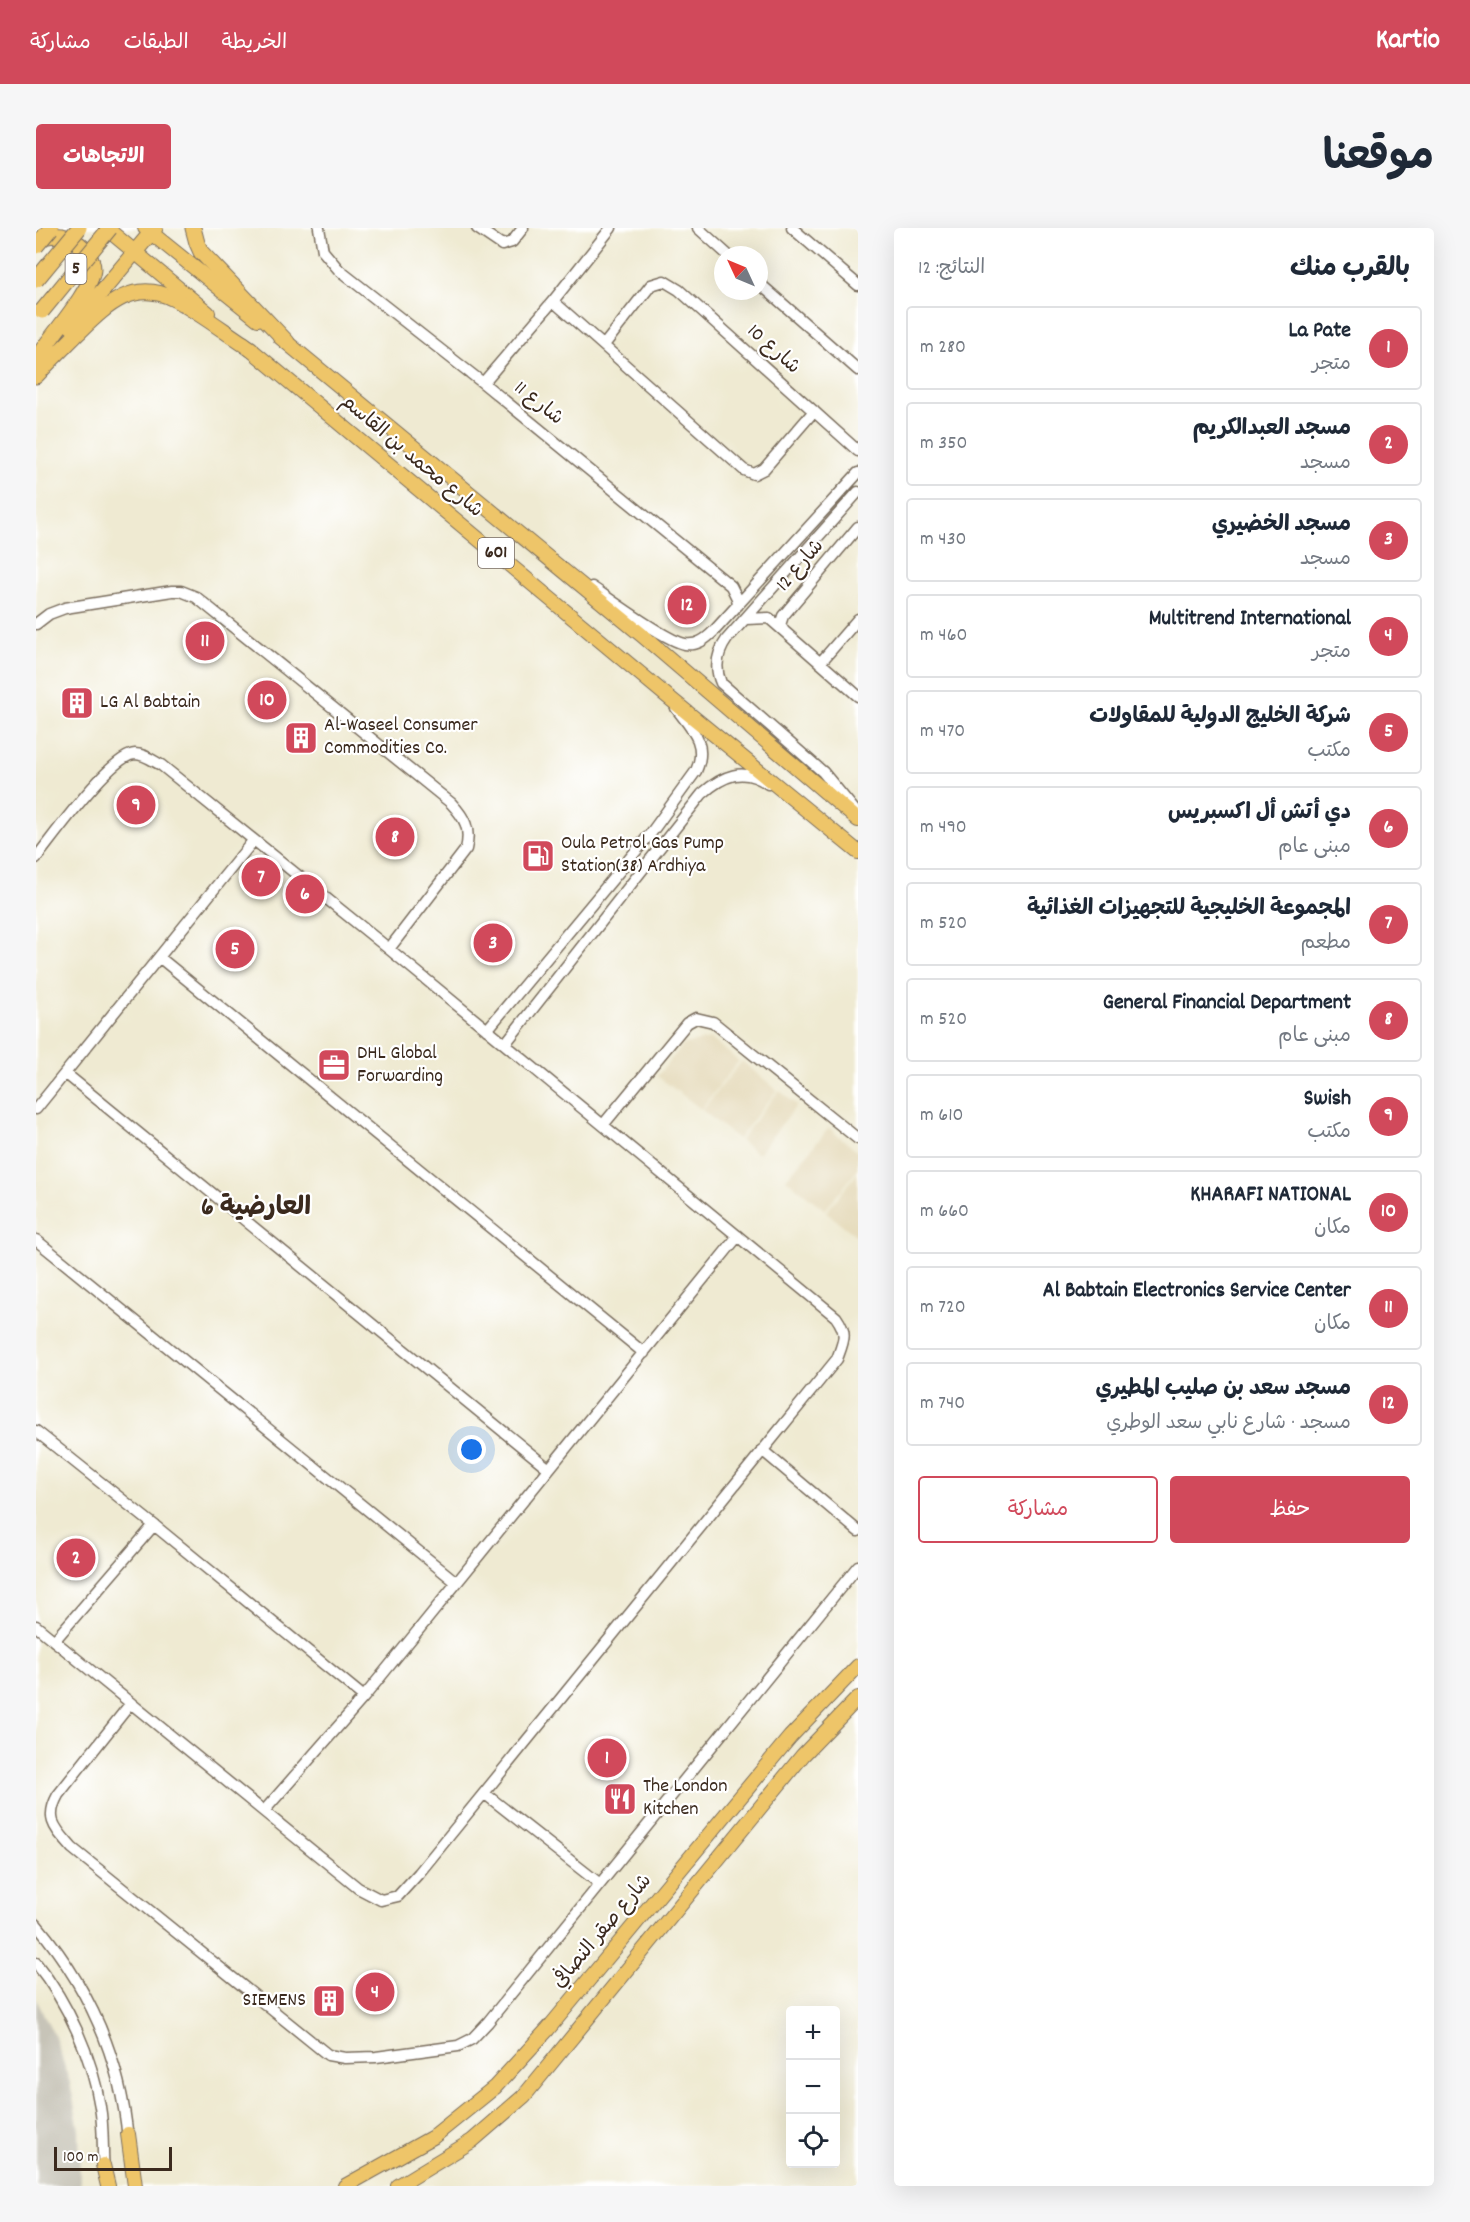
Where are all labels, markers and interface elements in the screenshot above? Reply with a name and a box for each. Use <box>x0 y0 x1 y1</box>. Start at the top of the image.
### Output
text: Kartio <box>1376 22 1440 62</box>
text: مشاركة <box>30 29 91 59</box>
text: الطبقات <box>124 29 189 59</box>
text: الخريطة <box>222 29 287 59</box>
button: الاتجاهات <box>36 124 171 189</box>
text: موقعنا <box>1323 130 1434 190</box>
north arrow <box>714 246 768 300</box>
text: بالقرب منك <box>1290 251 1410 288</box>
road number: 5 <box>66 254 87 284</box>
text: النتائج: 12 <box>918 255 985 283</box>
text: La Pate <box>1289 316 1351 347</box>
street label: شارع 10 <box>740 318 806 382</box>
text: 280 m <box>920 334 966 362</box>
text: 1 <box>1386 334 1391 362</box>
text: متجر <box>1312 351 1351 379</box>
street label: شارع 11 <box>507 375 569 433</box>
street label: شارع محمد بن القاسم <box>334 389 488 525</box>
text: مسجد العبدالكريم <box>1193 414 1351 445</box>
text: 350 m <box>920 430 967 458</box>
text: 2 <box>1384 430 1393 458</box>
text: مسجد <box>1300 450 1351 478</box>
text: مسجد الخضيري <box>1212 510 1351 541</box>
text: 430 m <box>920 526 966 554</box>
text: 3 <box>1384 526 1393 554</box>
street label: شارع 12 <box>770 534 832 598</box>
road number: 601 <box>478 538 514 568</box>
text: مسجد <box>1300 546 1351 574</box>
pin: 12 <box>668 582 706 628</box>
text: Multitrend International <box>1149 604 1351 635</box>
pin: 11 <box>186 618 224 664</box>
text: 460 m <box>920 622 967 650</box>
text: 4 <box>1384 622 1393 650</box>
text: متجر <box>1312 639 1351 667</box>
pin: 10 <box>248 678 286 722</box>
building icon: LG Al Babtain <box>59 685 95 721</box>
place label: LG Al Babtain <box>100 689 200 717</box>
text: شركة الخليج الدولية للمقاولات <box>1089 702 1351 733</box>
place label: Al-Waseel Consumer Commodities Co. <box>324 712 478 763</box>
text: 470 m <box>920 718 965 746</box>
text: 5 <box>1384 718 1393 746</box>
building icon: Al-Waseel Consumer Commodities Co. <box>283 720 319 756</box>
text: مكتب <box>1307 738 1351 766</box>
pin: 9 <box>116 782 156 828</box>
text: دي أتش أل اكسبريس <box>1168 798 1351 829</box>
pin: 8 <box>376 814 414 860</box>
text: 490 m <box>920 814 967 842</box>
text: 6 <box>1384 814 1393 842</box>
place label: Oula Petrol Gas Pump Station(38) Ardhiya <box>561 830 724 881</box>
text: مبنى عام <box>1278 834 1351 862</box>
fuel station icon: Oula Petrol Gas Pump Station(38) Ardhiya <box>520 838 556 874</box>
pin: 7 <box>242 854 280 900</box>
pin: 6 <box>286 872 324 916</box>
text: المجموعة الخليجية للتجهيزات الغذائية <box>1027 894 1351 925</box>
text: 520 m <box>920 910 967 938</box>
text: 7 <box>1385 910 1392 938</box>
pin: 3 <box>474 920 512 966</box>
pin: 5 <box>216 926 254 972</box>
text: مطعم <box>1300 930 1351 958</box>
text: General Financial Department <box>1103 988 1351 1019</box>
text: 520 m <box>920 1006 967 1034</box>
text: 8 <box>1384 1006 1393 1034</box>
text: مبنى عام <box>1278 1023 1351 1051</box>
place label: DHL Global Forwarding <box>357 1040 443 1091</box>
office icon: DHL Global Forwarding <box>316 1047 352 1083</box>
text: Swish <box>1304 1084 1351 1115</box>
text: 610 m <box>920 1102 963 1130</box>
text: 9 <box>1384 1102 1393 1130</box>
text: مكتب <box>1307 1119 1351 1147</box>
text: KHARAFI NATIONAL <box>1190 1180 1351 1211</box>
district label: العارضية 6 <box>201 1190 311 1227</box>
text: 660 m <box>920 1198 969 1226</box>
text: 10 <box>1381 1198 1396 1226</box>
text: مكان <box>1314 1215 1351 1243</box>
text: Al Babtain Electronics Service Center <box>1043 1276 1351 1307</box>
text: 720 m <box>920 1294 966 1322</box>
text: 11 <box>1384 1294 1393 1322</box>
text: مكان <box>1314 1311 1351 1339</box>
text: مسجد سعد بن صليب المطيري <box>1096 1374 1351 1405</box>
text: 740 m <box>920 1390 965 1418</box>
text: 12 <box>1382 1390 1395 1418</box>
text: مسجد · شارع نابي سعد الوطري <box>1106 1410 1351 1438</box>
your location <box>457 1435 486 1464</box>
button: مشاركة <box>918 1476 1158 1543</box>
button: حفظ <box>1170 1476 1410 1543</box>
pin: 2 <box>56 1536 96 1580</box>
pin: 1 <box>588 1736 626 1780</box>
place label: The London Kitchen <box>643 1773 727 1824</box>
restaurant icon: The London Kitchen <box>602 1781 638 1817</box>
street label: شارع صقر النصافي <box>545 1867 659 1995</box>
pin: 4 <box>356 1970 394 2014</box>
building icon: SIEMENS <box>311 1983 347 2019</box>
place label: SIEMENS <box>242 1987 306 2015</box>
map controls <box>786 2006 840 2168</box>
button: + <box>786 2006 840 2060</box>
button: − <box>786 2060 840 2114</box>
button: locate <box>786 2114 840 2168</box>
scale bar <box>54 2144 172 2172</box>
text: 100 m <box>63 2146 99 2169</box>

